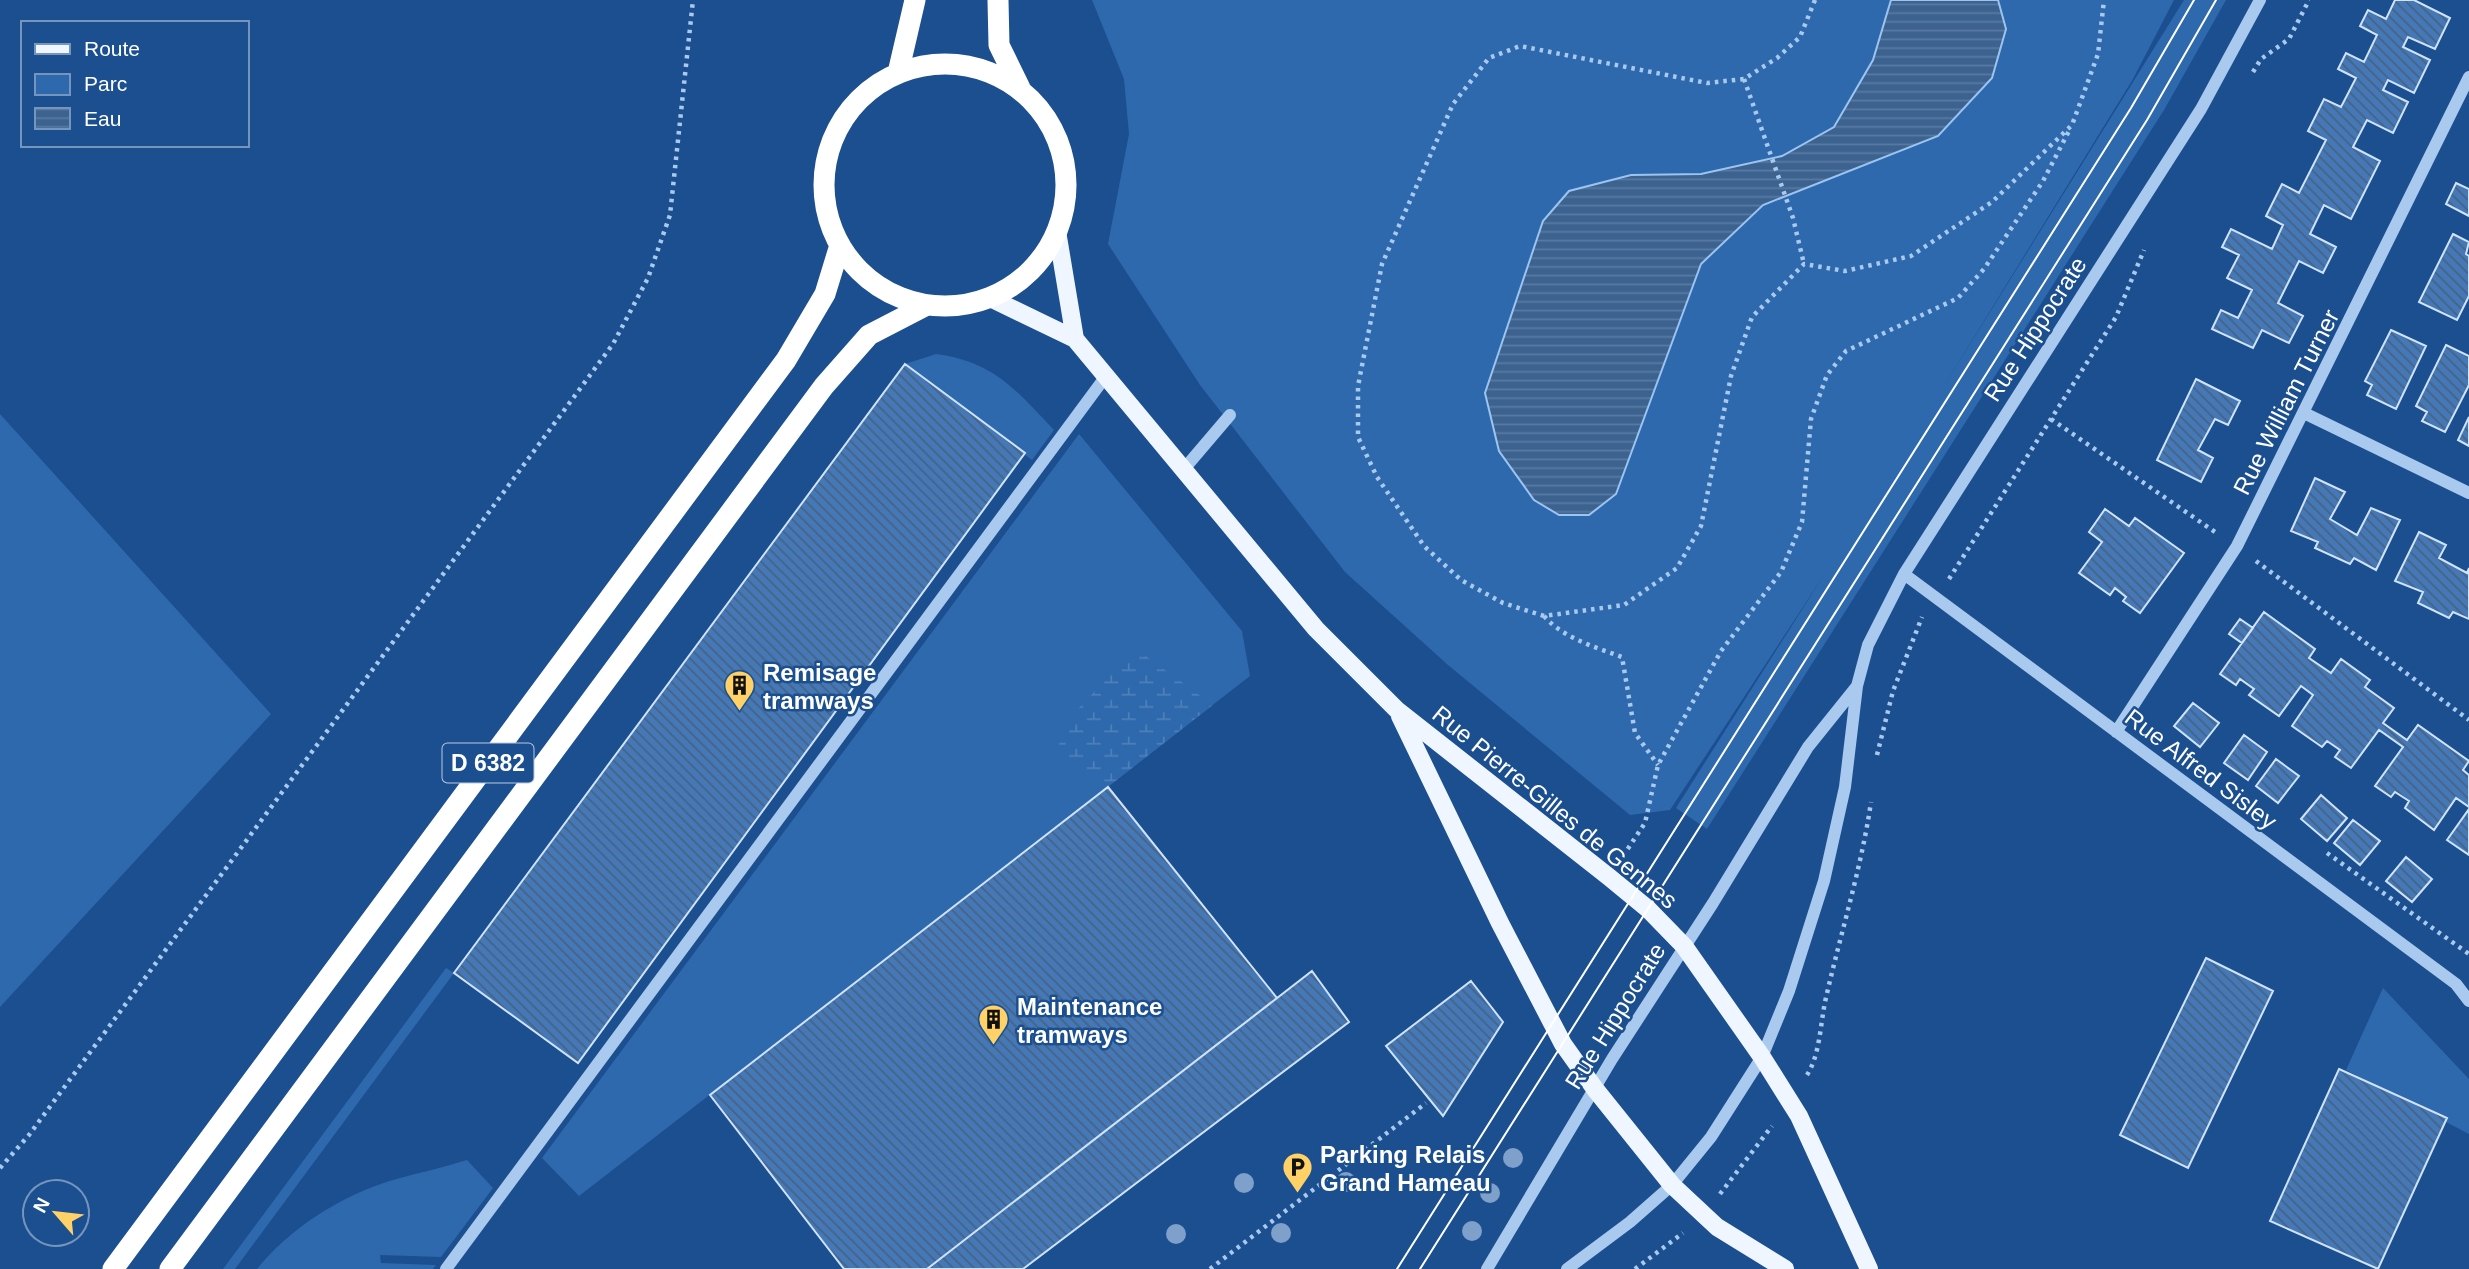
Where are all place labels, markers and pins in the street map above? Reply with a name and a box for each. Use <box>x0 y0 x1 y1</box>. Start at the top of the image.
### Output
place label: Remisage tramways <box>763 659 876 714</box>
building icon: Remisage tramways <box>723 669 757 713</box>
place label: Maintenance tramways <box>1017 993 1162 1048</box>
building icon: Maintenance tramways <box>977 1003 1011 1047</box>
place label: Parking Relais Grand Hameau <box>1320 1141 1491 1196</box>
parking icon: Parking Relais Grand Hameau <box>1280 1151 1314 1195</box>

